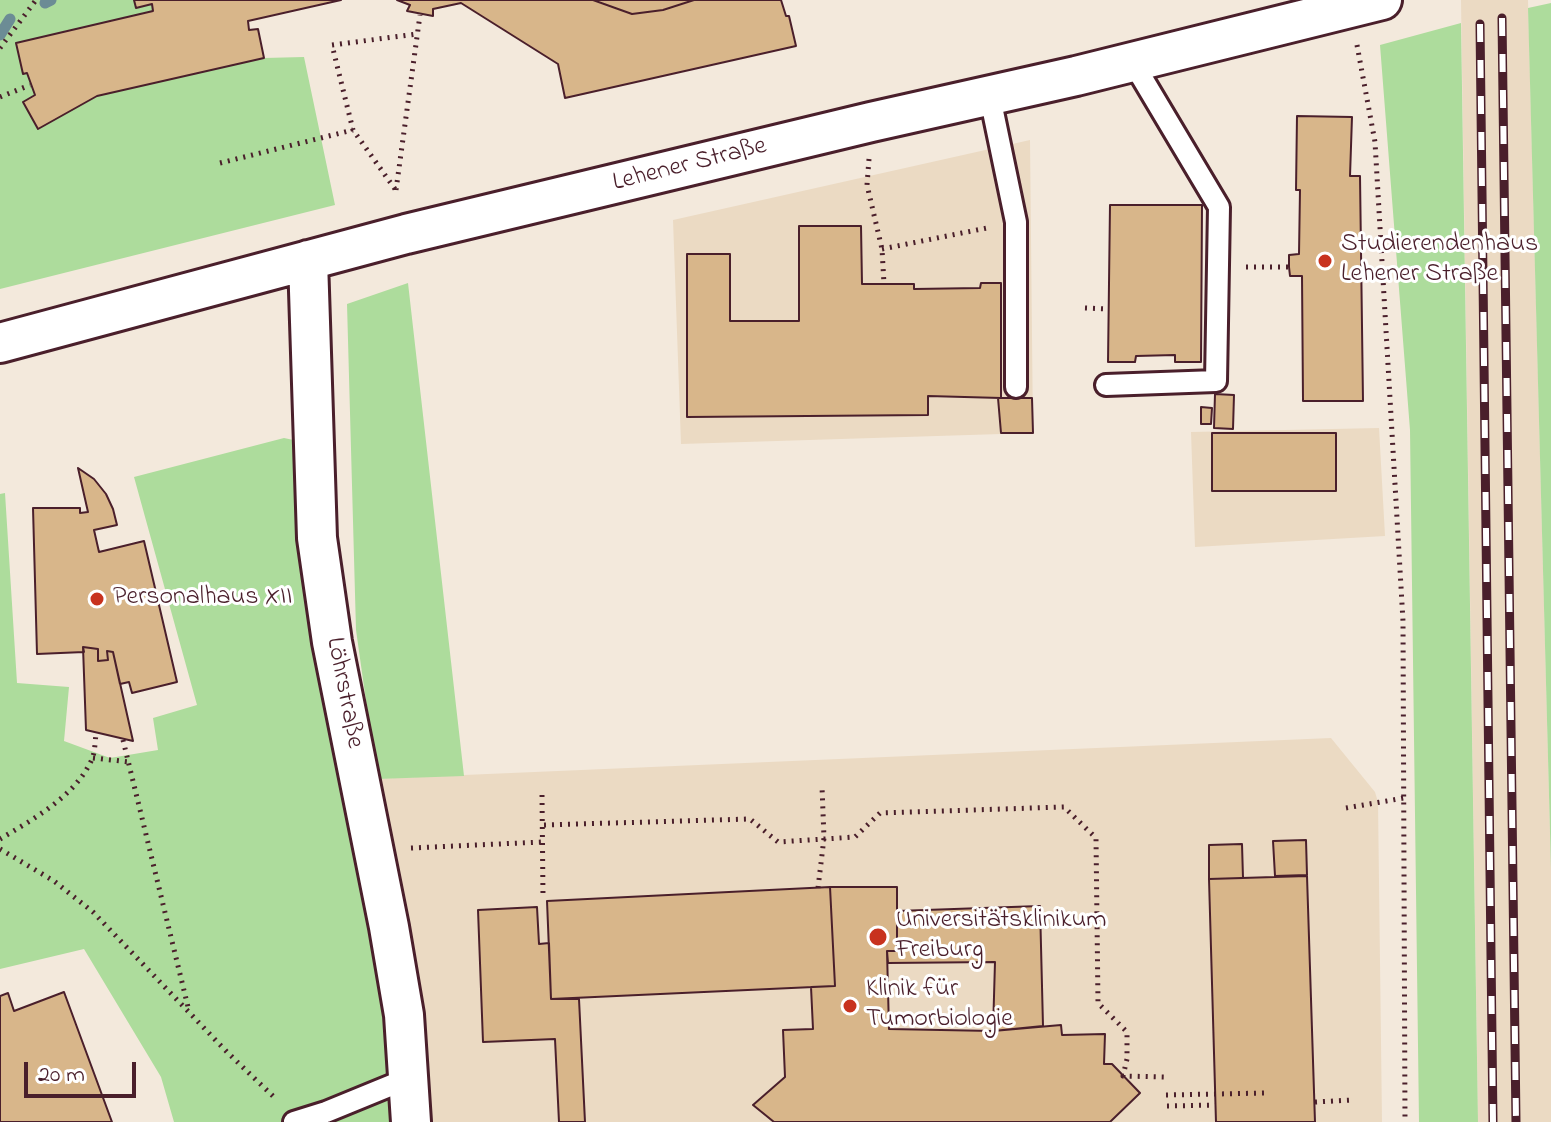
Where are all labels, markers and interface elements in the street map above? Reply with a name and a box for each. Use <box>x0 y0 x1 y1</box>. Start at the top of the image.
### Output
street label: Lehener Straße <box>610 132 770 200</box>
place label: Studierendenhaus Lehener Straße <box>1341 230 1538 292</box>
marker: Studierendenhaus Lehener Straße <box>1316 252 1334 270</box>
place label: Personalhaus XII <box>113 583 292 615</box>
marker: Personalhaus XII <box>88 590 106 608</box>
street label: Löhrstraße <box>317 635 369 751</box>
place label: Universitätsklinikum Freiburg <box>896 906 1107 968</box>
marker: Universitätsklinikum Freiburg <box>867 926 889 948</box>
place label: Klinik für Tumorbiologie <box>866 975 1013 1036</box>
marker: Klinik für Tumorbiologie <box>841 997 859 1015</box>
scale bar <box>28 1046 140 1096</box>
text: 20 m <box>38 1058 85 1093</box>

